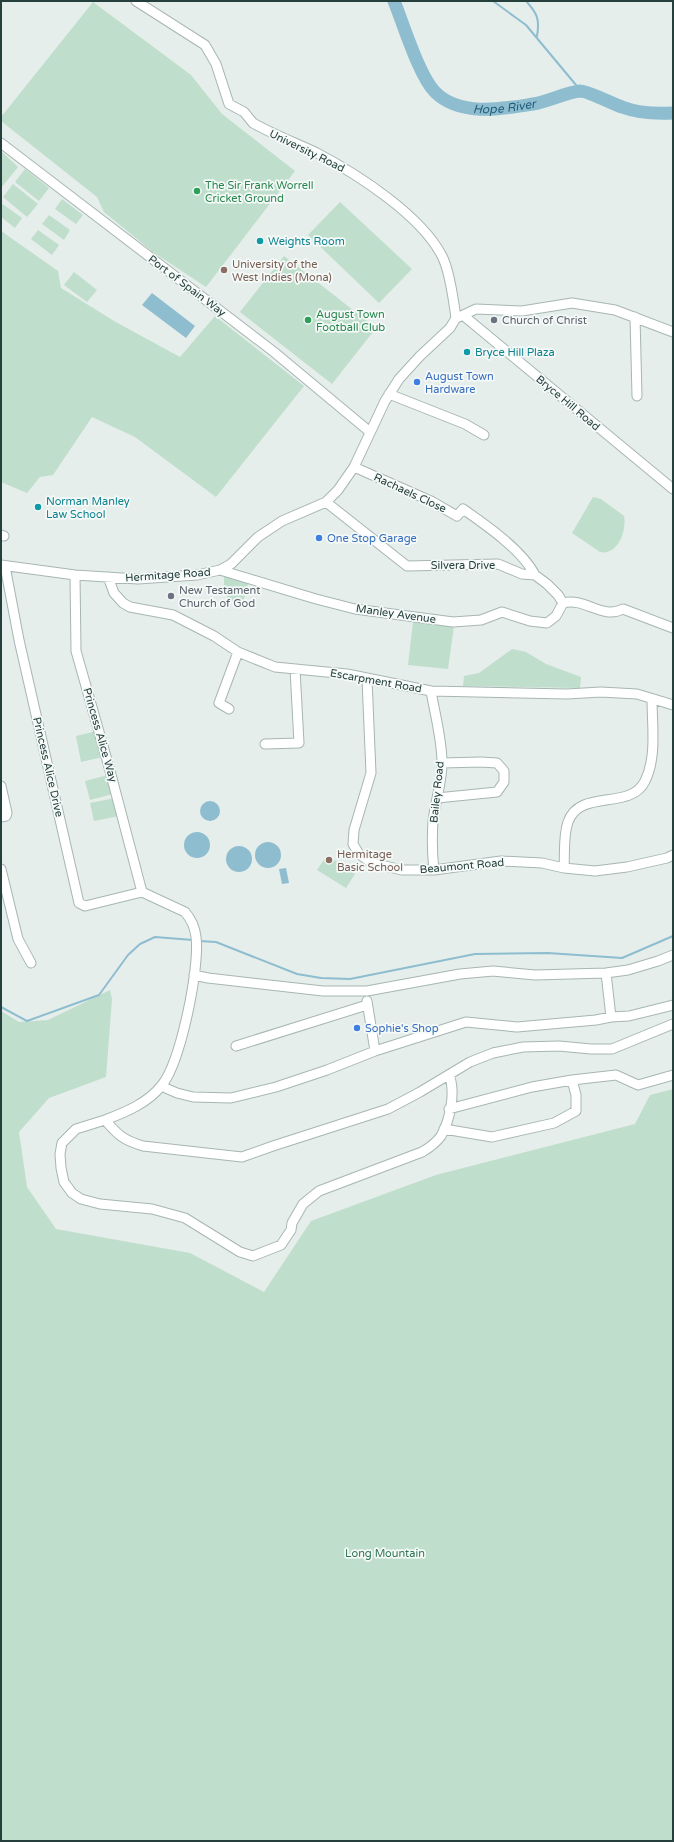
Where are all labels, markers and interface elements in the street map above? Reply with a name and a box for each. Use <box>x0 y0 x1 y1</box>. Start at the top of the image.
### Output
water label: Hope River <box>472 96 538 116</box>
street label: University Road <box>267 127 347 175</box>
place label: The Sir Frank Worrell Cricket Ground <box>205 179 314 205</box>
marker: The Sir Frank Worrell Cricket Ground <box>192 186 202 196</box>
place label: Weights Room <box>268 235 345 248</box>
marker: Weights Room <box>255 236 265 246</box>
street label: Port of Spain Way <box>146 253 228 319</box>
place label: University of the West Indies (Mona) <box>232 258 332 284</box>
marker: University of the West Indies (Mona) <box>219 265 229 275</box>
place label: August Town Football Club <box>316 308 385 334</box>
place label: Church of Christ <box>502 314 587 327</box>
marker: August Town Football Club <box>303 315 313 325</box>
marker: Church of Christ <box>489 315 499 325</box>
place label: Bryce Hill Plaza <box>475 346 555 359</box>
marker: Bryce Hill Plaza <box>462 347 472 357</box>
place label: August Town Hardware <box>425 370 494 396</box>
street label: Bryce Hill Road <box>533 372 603 434</box>
marker: August Town Hardware <box>412 377 422 387</box>
street label: Rachaels Close <box>372 471 448 515</box>
place label: Norman Manley Law School <box>46 495 130 521</box>
marker: Norman Manley Law School <box>33 502 43 512</box>
place label: One Stop Garage <box>327 532 417 545</box>
marker: One Stop Garage <box>314 533 324 543</box>
street label: Silvera Drive <box>431 559 495 572</box>
street label: Hermitage Road <box>125 566 211 584</box>
place label: New Testament Church of God <box>179 584 260 610</box>
marker: New Testament Church of God <box>166 591 176 601</box>
street label: Manley Avenue <box>355 602 437 626</box>
street label: Escarpment Road <box>329 667 423 695</box>
street label: Princess Alice Way <box>80 686 120 784</box>
street label: Princess Alice Drive <box>30 716 66 818</box>
street label: Bailey Road <box>427 761 447 823</box>
place label: Hermitage Basic School <box>337 848 403 874</box>
marker: Hermitage Basic School <box>324 855 334 865</box>
street label: Beaumont Road <box>419 856 505 876</box>
place label: Sophie's Shop <box>365 1022 439 1035</box>
marker: Sophie's Shop <box>352 1023 362 1033</box>
park label: Long Mountain <box>345 1547 425 1560</box>

